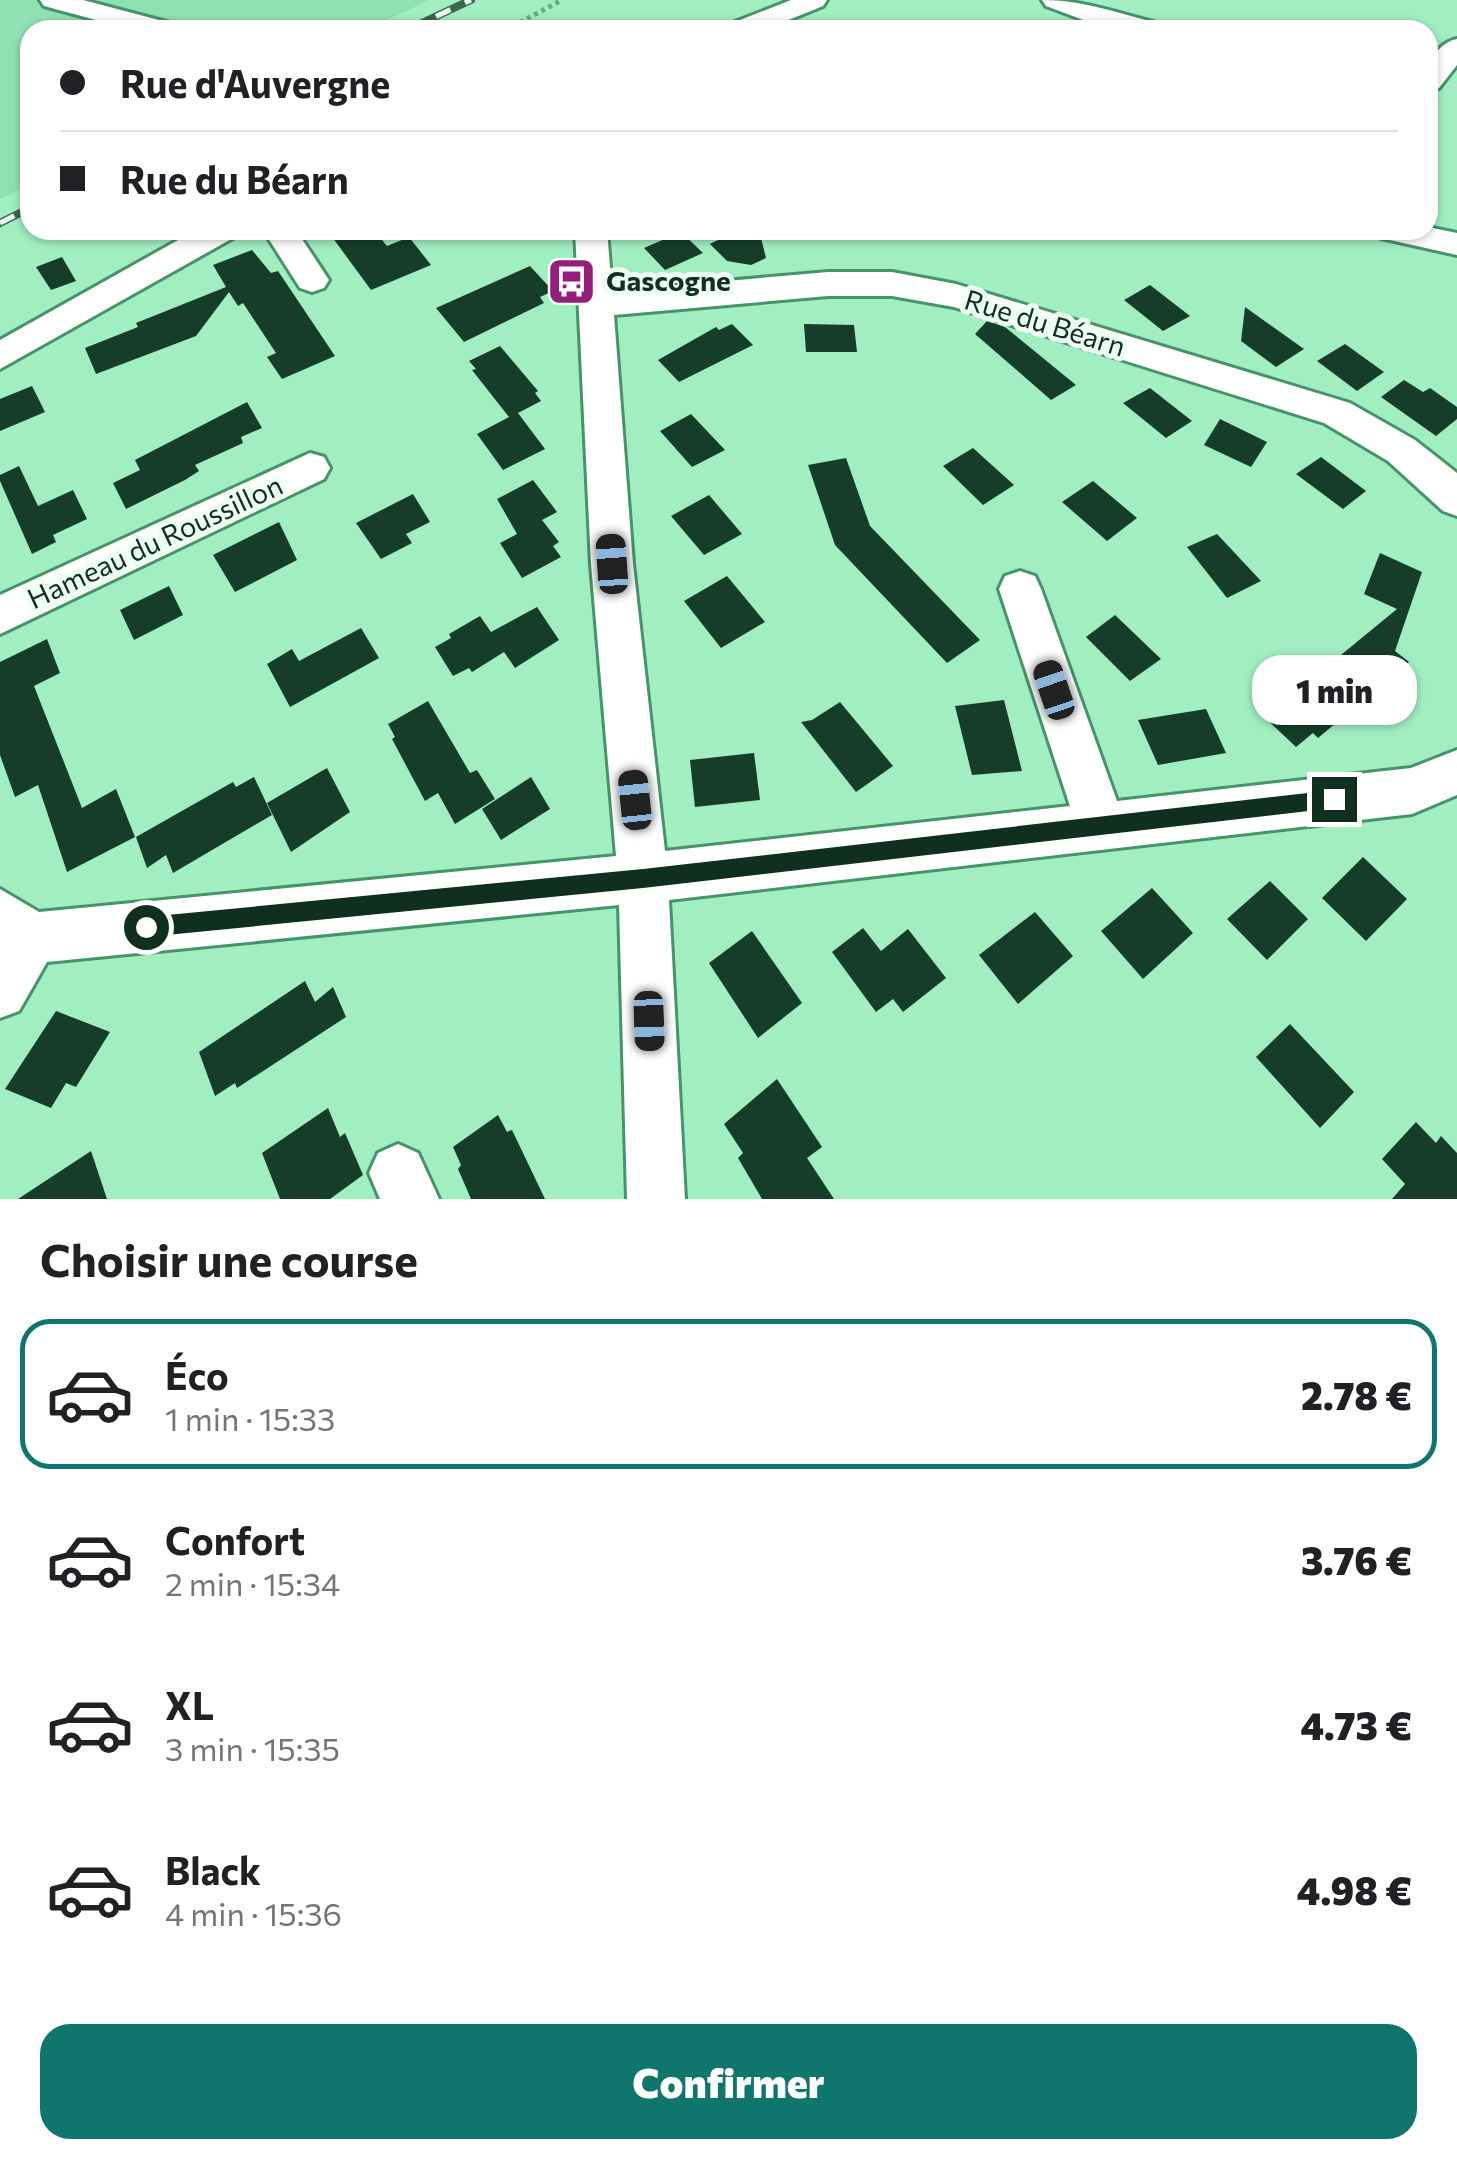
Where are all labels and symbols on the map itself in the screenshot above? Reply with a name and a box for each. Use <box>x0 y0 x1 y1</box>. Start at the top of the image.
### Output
bus stop icon: Gascogne <box>545 255 597 307</box>
place label: Gascogne <box>606 263 731 297</box>
street label: Rue du Béarn <box>961 281 1130 363</box>
street label: Hameau du Roussillon <box>22 467 288 615</box>
car <box>595 533 629 595</box>
callout: 1 min <box>1252 654 1416 724</box>
car <box>1030 657 1078 723</box>
car <box>617 769 653 831</box>
route end <box>1312 777 1357 822</box>
route start <box>124 905 169 950</box>
car <box>633 990 665 1052</box>

